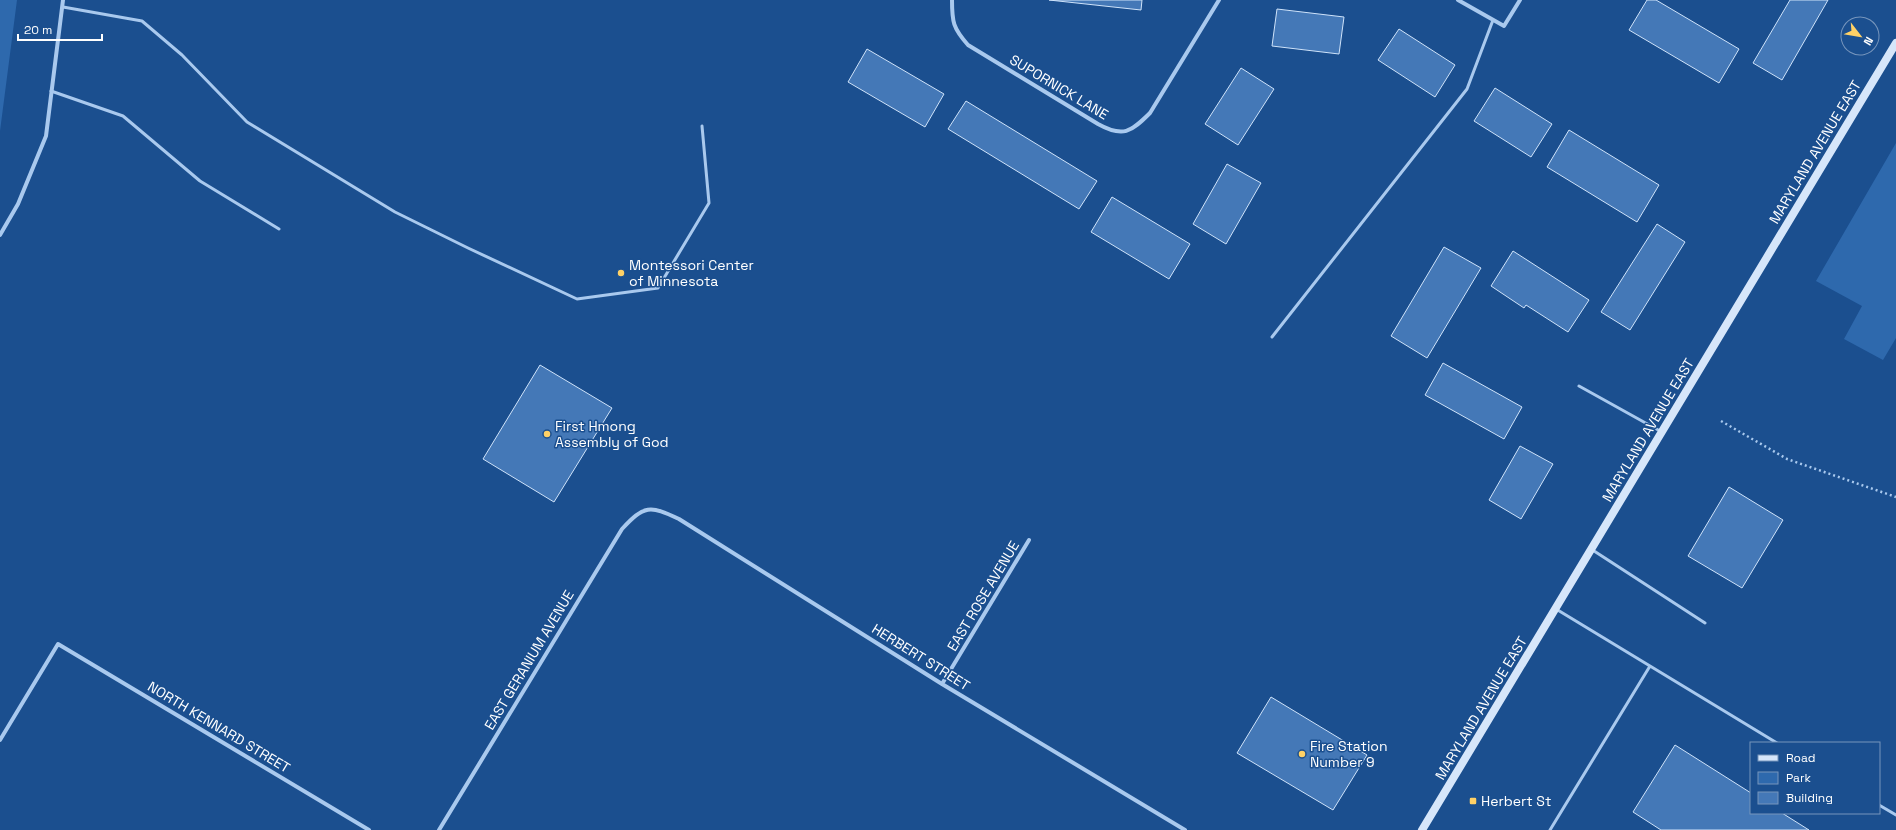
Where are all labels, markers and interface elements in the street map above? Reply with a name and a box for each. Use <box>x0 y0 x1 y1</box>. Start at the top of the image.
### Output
scale bar <box>18 16 102 42</box>
north arrow <box>1840 16 1880 56</box>
text: 20 m <box>24 22 52 38</box>
text: N <box>1861 34 1876 48</box>
street label: SUPORNICK LANE <box>1006 50 1112 124</box>
street label: MARYLAND AVENUE EAST <box>1765 77 1865 227</box>
place label: Montessori Center of Minnesota <box>629 256 754 290</box>
marker: Montessori Center of Minnesota <box>616 268 626 278</box>
street label: MARYLAND AVENUE EAST <box>1598 355 1698 505</box>
place label: First Hmong Assembly of God <box>555 417 669 451</box>
marker: First Hmong Assembly of God <box>542 429 552 439</box>
street label: EAST ROSE AVENUE <box>943 537 1023 654</box>
street label: EAST GERANIUM AVENUE <box>480 587 578 733</box>
street label: HERBERT STREET <box>869 620 973 694</box>
street label: MARYLAND AVENUE EAST <box>1431 633 1531 783</box>
street label: NORTH KENNARD STREET <box>144 677 294 777</box>
place label: Fire Station Number 9 <box>1310 737 1388 771</box>
legend <box>1750 742 1880 814</box>
marker: Fire Station Number 9 <box>1297 749 1307 759</box>
text: Road <box>1786 750 1815 766</box>
text: Park <box>1786 770 1811 786</box>
text: Building <box>1786 790 1833 806</box>
place label: Herbert St <box>1481 792 1551 810</box>
marker: Herbert St <box>1468 796 1478 806</box>

